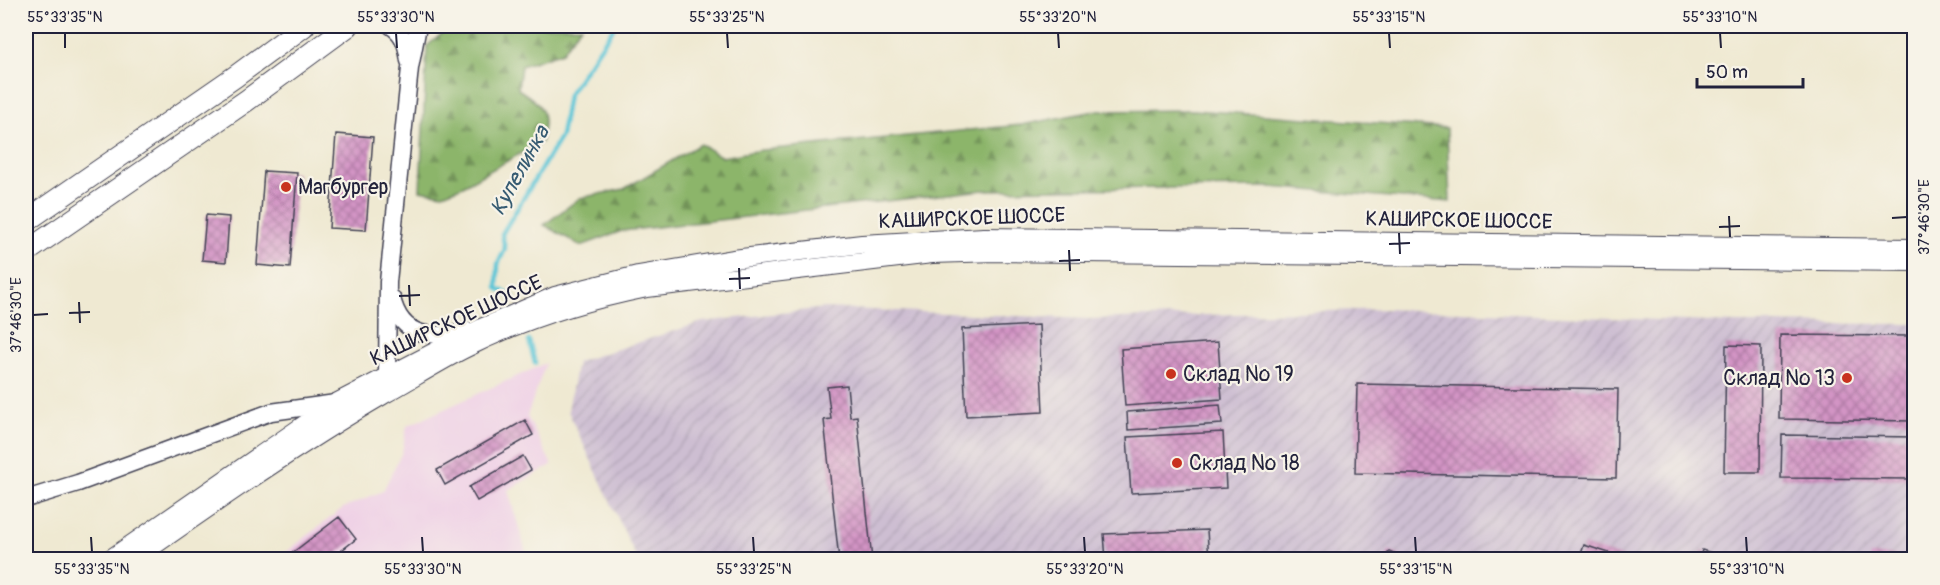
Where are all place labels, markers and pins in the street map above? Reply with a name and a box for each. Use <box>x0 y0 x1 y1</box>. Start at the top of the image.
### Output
place label: Магбургер <box>298 174 388 201</box>
marker: Магбургер <box>279 180 293 194</box>
place label: Склад № 19 <box>1183 361 1294 388</box>
place label: Склад № 13 <box>1723 365 1835 392</box>
marker: Склад № 19 <box>1164 367 1178 381</box>
marker: Склад № 13 <box>1840 371 1854 385</box>
place label: Склад № 18 <box>1189 450 1300 477</box>
marker: Склад № 18 <box>1170 456 1184 470</box>

